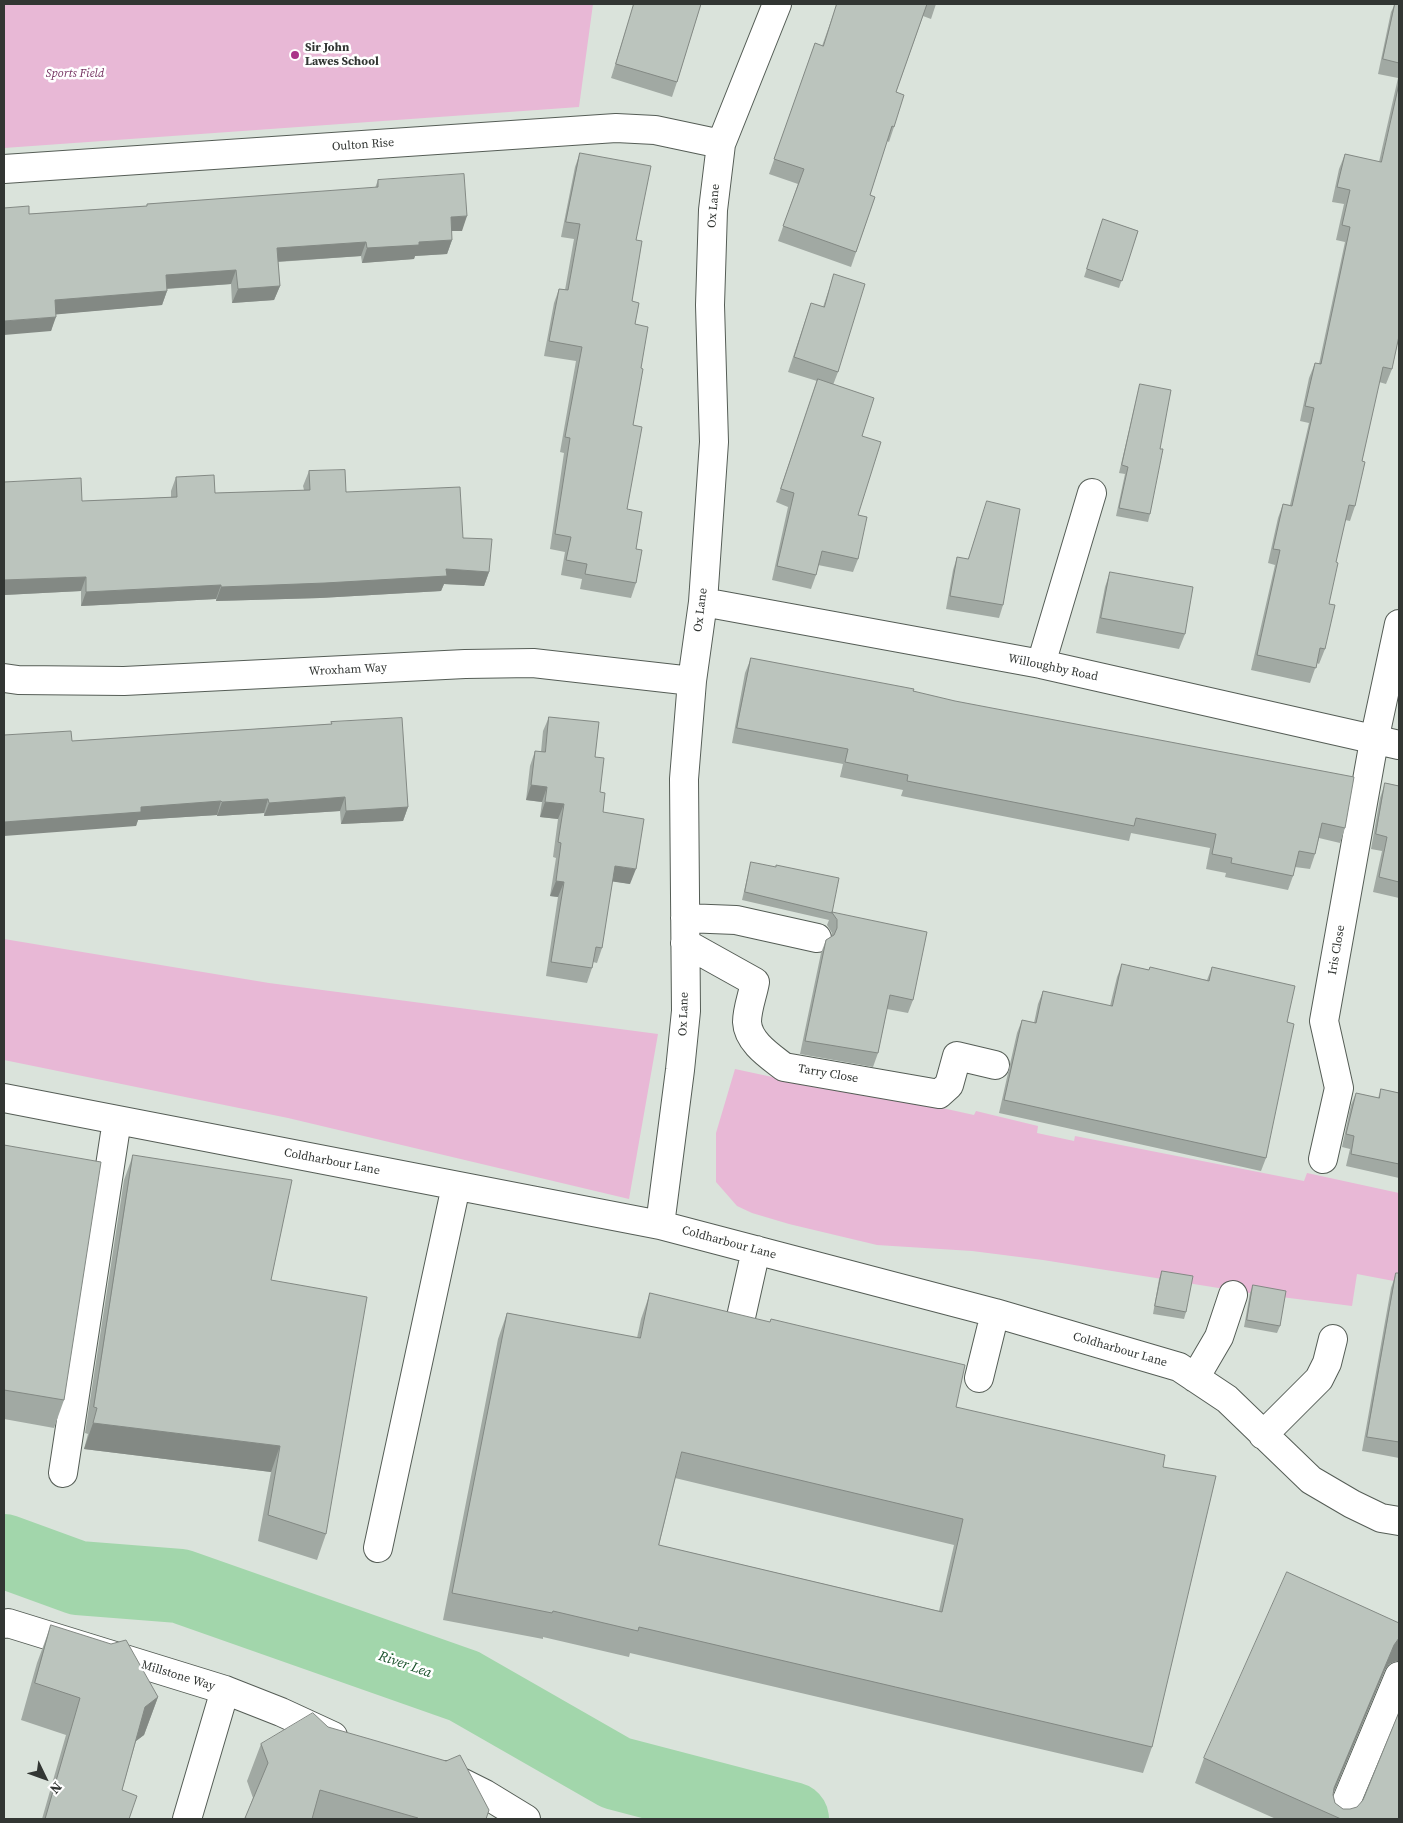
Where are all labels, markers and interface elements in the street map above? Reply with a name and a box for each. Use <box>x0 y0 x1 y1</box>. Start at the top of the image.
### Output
place label: Sir John Lawes School <box>305 41 379 69</box>
marker: Sir John Lawes School <box>289 49 301 61</box>
park label: Sports Field <box>46 67 104 81</box>
street label: Oulton Rise <box>331 136 395 154</box>
street label: Ox Lane <box>705 183 723 229</box>
street label: Ox Lane <box>691 587 711 633</box>
street label: Willoughby Road <box>1007 651 1099 685</box>
street label: Wroxham Way <box>309 661 387 679</box>
street label: Iris Close <box>1326 924 1348 976</box>
street label: Ox Lane <box>676 992 692 1036</box>
street label: Tarry Close <box>797 1062 859 1086</box>
street label: Coldharbour Lane <box>283 1146 381 1178</box>
street label: Coldharbour Lane <box>680 1223 778 1263</box>
street label: Coldharbour Lane <box>1071 1330 1169 1370</box>
water label: River Lea <box>376 1648 434 1682</box>
street label: Millstone Way <box>139 1658 217 1694</box>
north arrow <box>20 1753 70 1803</box>
text: N <box>45 1778 67 1799</box>

